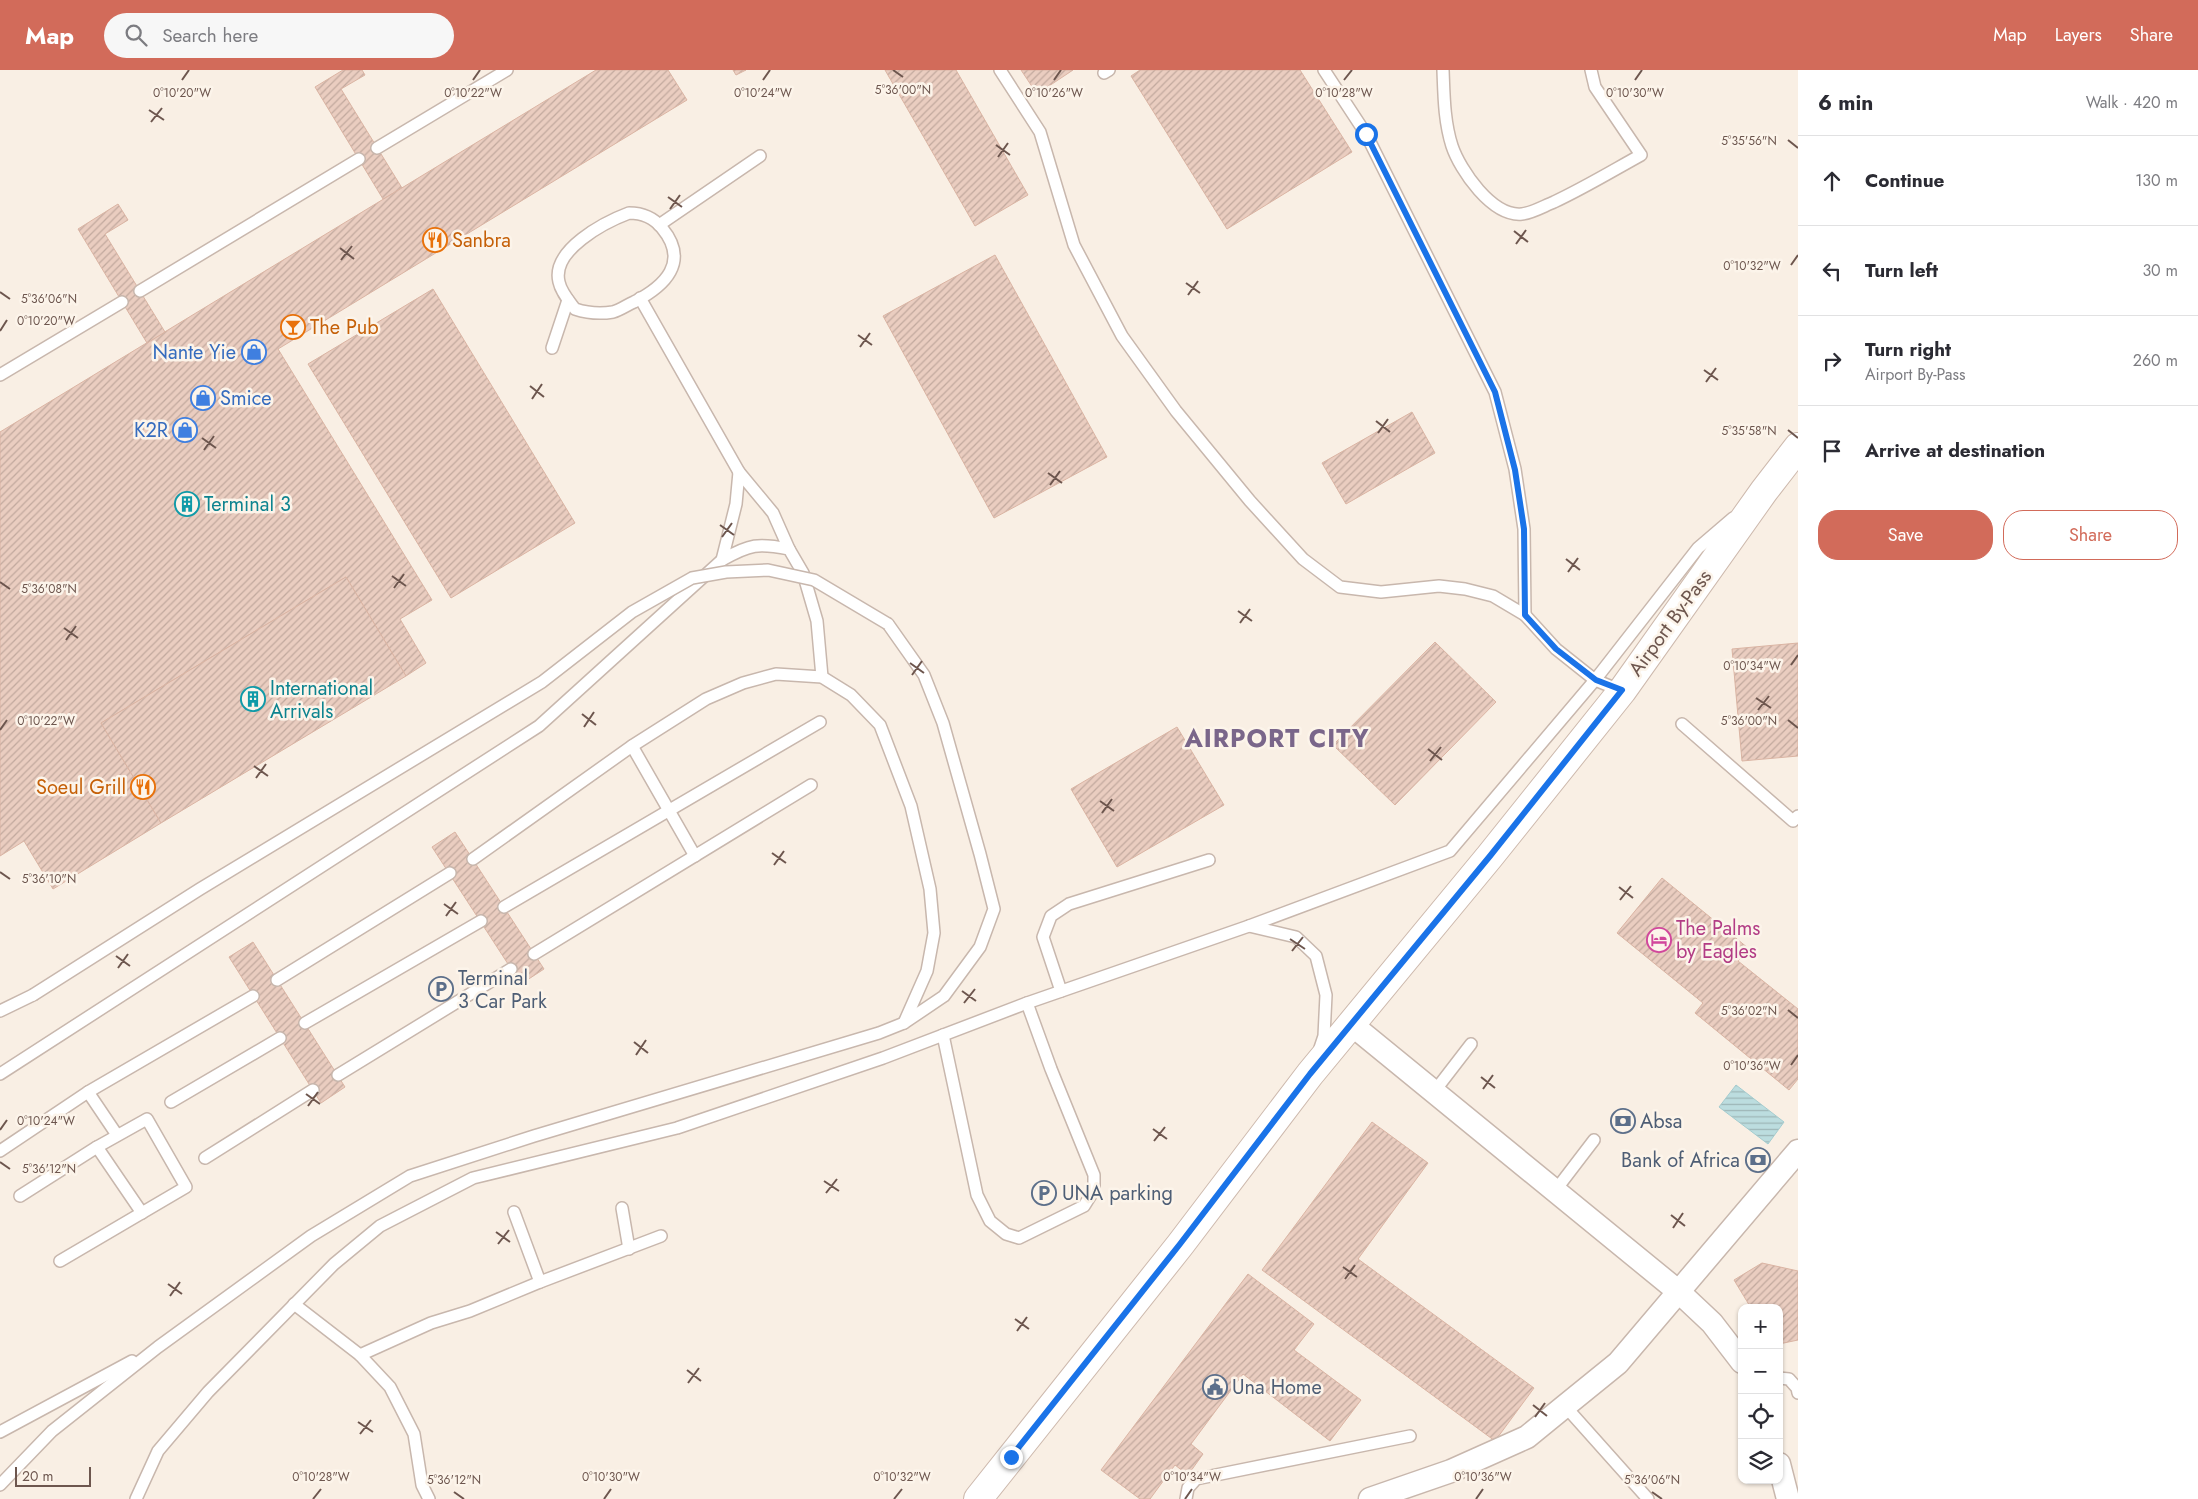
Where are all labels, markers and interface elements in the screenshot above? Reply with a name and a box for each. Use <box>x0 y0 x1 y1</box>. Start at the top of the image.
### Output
search box <box>104 13 454 58</box>
text: Map <box>25 18 74 53</box>
icon: search <box>122 21 150 49</box>
text: Search here <box>162 22 258 49</box>
text: Map <box>1993 22 2027 48</box>
text: Layers <box>2055 22 2102 48</box>
text: Share <box>2130 22 2173 48</box>
text: 5°36'00"N <box>875 81 931 99</box>
text: 0°10'20"W <box>153 84 211 102</box>
text: 0°10'22"W <box>444 84 502 102</box>
text: 0°10'24"W <box>734 84 792 102</box>
text: 0°10'26"W <box>1025 84 1083 102</box>
text: 0°10'28"W <box>1315 84 1373 102</box>
text: 0°10'30"W <box>1606 84 1664 102</box>
text: 6 min <box>1818 88 1873 118</box>
text: Walk · 420 m <box>2086 91 2178 114</box>
route start <box>1355 123 1378 146</box>
text: 5°35'56"N <box>1721 132 1777 150</box>
icon: ahead <box>1818 167 1846 195</box>
text: Continue <box>1865 167 1944 194</box>
text: 130 m <box>2135 169 2178 192</box>
place label: Sanbra <box>452 226 511 255</box>
restaurant icon: Sanbra <box>422 227 448 253</box>
text: 0°10'32"W <box>1723 257 1781 275</box>
icon: left <box>1818 257 1846 285</box>
text: Turn left <box>1865 257 1938 284</box>
text: 30 m <box>2142 259 2178 282</box>
text: 5°36'06"N <box>21 290 77 308</box>
text: 0°10'20"W <box>17 312 75 330</box>
place label: The Pub <box>310 313 379 342</box>
bar icon: The Pub <box>280 314 306 340</box>
text: Turn right <box>1865 336 1951 363</box>
place label: Nante Yie <box>153 338 236 367</box>
shop icon: Nante Yie <box>241 339 267 365</box>
icon: right <box>1818 347 1846 375</box>
text: 260 m <box>2133 349 2178 372</box>
text: Airport By-Pass <box>1865 363 1965 386</box>
place label: Smice <box>220 384 272 413</box>
shop icon: Smice <box>190 385 216 411</box>
place label: K2R <box>134 416 168 445</box>
shop icon: K2R <box>172 417 198 443</box>
text: 5°35'58"N <box>1721 422 1777 440</box>
icon: arrive <box>1818 437 1846 465</box>
text: Arrive at destination <box>1865 437 2045 464</box>
place label: Terminal 3 <box>204 490 291 519</box>
building icon: Terminal 3 <box>174 491 200 517</box>
button: Save <box>1818 510 1993 560</box>
button: Share <box>2003 510 2178 560</box>
street label: Airport By-Pass <box>1621 564 1719 682</box>
text: 5°36'08"N <box>21 580 77 598</box>
text: 0°10'34"W <box>1723 657 1781 675</box>
place label: International Arrivals <box>270 674 373 726</box>
building icon: International Arrivals <box>240 686 266 712</box>
text: 0°10'22"W <box>17 712 75 730</box>
text: 5°36'00"N <box>1721 712 1777 730</box>
district label: AIRPORT CITY <box>1183 720 1370 756</box>
place label: Soeul Grill <box>36 773 126 802</box>
restaurant icon: Soeul Grill <box>130 774 156 800</box>
text: 5°36'10"N <box>22 870 76 888</box>
place label: The Palms by Eagles <box>1676 914 1760 966</box>
hotel icon: The Palms by Eagles <box>1646 927 1672 953</box>
place label: Terminal 3 Car Park <box>458 964 547 1016</box>
parking icon: Terminal 3 Car Park <box>428 976 454 1002</box>
text: 5°36'02"N <box>1721 1002 1777 1020</box>
text: 0°10'36"W <box>1723 1057 1781 1075</box>
place label: Absa <box>1640 1107 1682 1136</box>
bank icon: Absa <box>1610 1108 1636 1134</box>
text: 0°10'24"W <box>17 1112 75 1130</box>
place label: Bank of Africa <box>1621 1146 1740 1175</box>
bank icon: Bank of Africa <box>1745 1147 1771 1173</box>
text: 5°36'12"N <box>22 1160 76 1178</box>
place label: UNA parking <box>1062 1179 1173 1208</box>
parking icon: UNA parking <box>1031 1180 1057 1206</box>
map controls <box>1738 1304 1783 1484</box>
button: + <box>1738 1304 1783 1349</box>
button: − <box>1738 1349 1783 1394</box>
place label: Una Home <box>1232 1373 1322 1402</box>
public building icon: Una Home <box>1202 1374 1228 1400</box>
button: locate <box>1738 1394 1783 1439</box>
button: layers <box>1738 1439 1783 1484</box>
route end <box>1000 1446 1023 1469</box>
scale bar <box>15 1464 91 1487</box>
text: 20 m <box>22 1466 54 1486</box>
text: 0°10'28"W <box>292 1468 350 1486</box>
text: 0°10'30"W <box>582 1468 640 1486</box>
text: 0°10'32"W <box>873 1468 931 1486</box>
text: 0°10'34"W <box>1163 1468 1221 1486</box>
text: 0°10'36"W <box>1454 1468 1512 1486</box>
text: 5°36'12"N <box>427 1471 481 1489</box>
text: 5°36'06"N <box>1624 1471 1680 1489</box>

